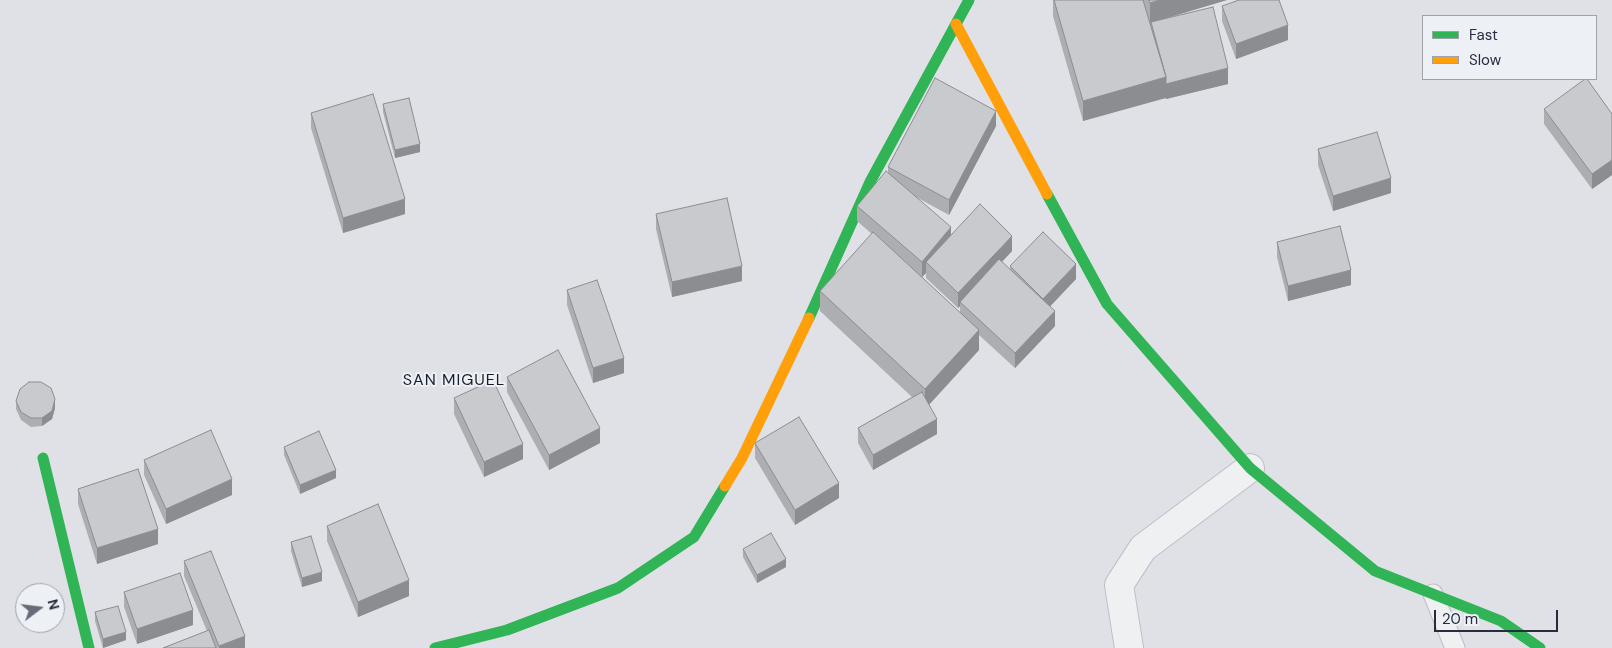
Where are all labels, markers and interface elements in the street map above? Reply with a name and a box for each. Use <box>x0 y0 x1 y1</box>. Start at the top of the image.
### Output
legend <box>1422 15 1597 80</box>
text: Fast <box>1469 25 1498 45</box>
text: Slow <box>1469 50 1501 70</box>
district label: SAN MIGUEL <box>402 371 506 391</box>
north arrow <box>15 583 65 633</box>
text: N <box>44 597 64 612</box>
scale bar <box>1437 600 1561 632</box>
text: 20 m <box>1442 609 1478 629</box>

